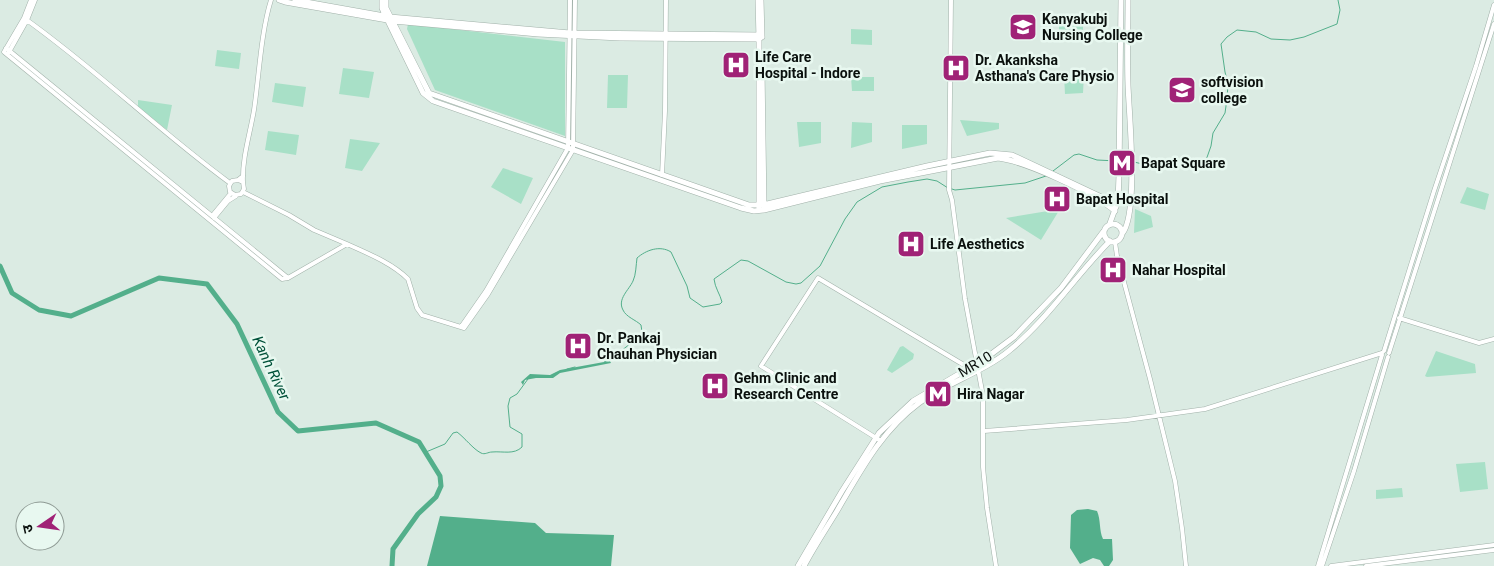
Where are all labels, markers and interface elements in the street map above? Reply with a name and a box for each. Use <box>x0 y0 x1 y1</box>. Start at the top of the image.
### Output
place label: Kanyakubj Nursing College <box>1042 11 1143 43</box>
school or university icon: Kanyakubj Nursing College <box>1008 12 1038 42</box>
place label: Life Care Hospital - Indore <box>755 49 861 81</box>
hospital icon: Life Care Hospital - Indore <box>721 50 751 80</box>
place label: Dr. Akanksha Asthana's Care Physio <box>975 52 1115 84</box>
hospital icon: Dr. Akanksha Asthana's Care Physio <box>941 53 971 83</box>
place label: softvision college <box>1201 74 1263 106</box>
school or university icon: softvision college <box>1167 75 1197 105</box>
metro station icon: Bapat Square <box>1107 148 1137 178</box>
place label: Bapat Square <box>1141 155 1226 171</box>
hospital icon: Bapat Hospital <box>1042 184 1072 214</box>
place label: Bapat Hospital <box>1076 191 1169 207</box>
hospital icon: Life Aesthetics <box>896 229 926 259</box>
place label: Life Aesthetics <box>930 236 1024 252</box>
hospital icon: Nahar Hospital <box>1098 255 1128 285</box>
place label: Nahar Hospital <box>1132 262 1226 278</box>
place label: Dr. Pankaj Chauhan Physician <box>597 330 717 362</box>
hospital icon: Dr. Pankaj Chauhan Physician <box>563 331 593 361</box>
water label: Kanh River <box>248 333 294 404</box>
street label: MR10 <box>955 348 995 380</box>
place label: Gehm Clinic and Research Centre <box>734 370 839 402</box>
hospital icon: Gehm Clinic and Research Centre <box>700 371 730 401</box>
metro station icon: Hira Nagar <box>923 379 953 409</box>
place label: Hira Nagar <box>957 386 1024 402</box>
north arrow <box>15 501 65 551</box>
text: उ <box>18 522 36 535</box>

